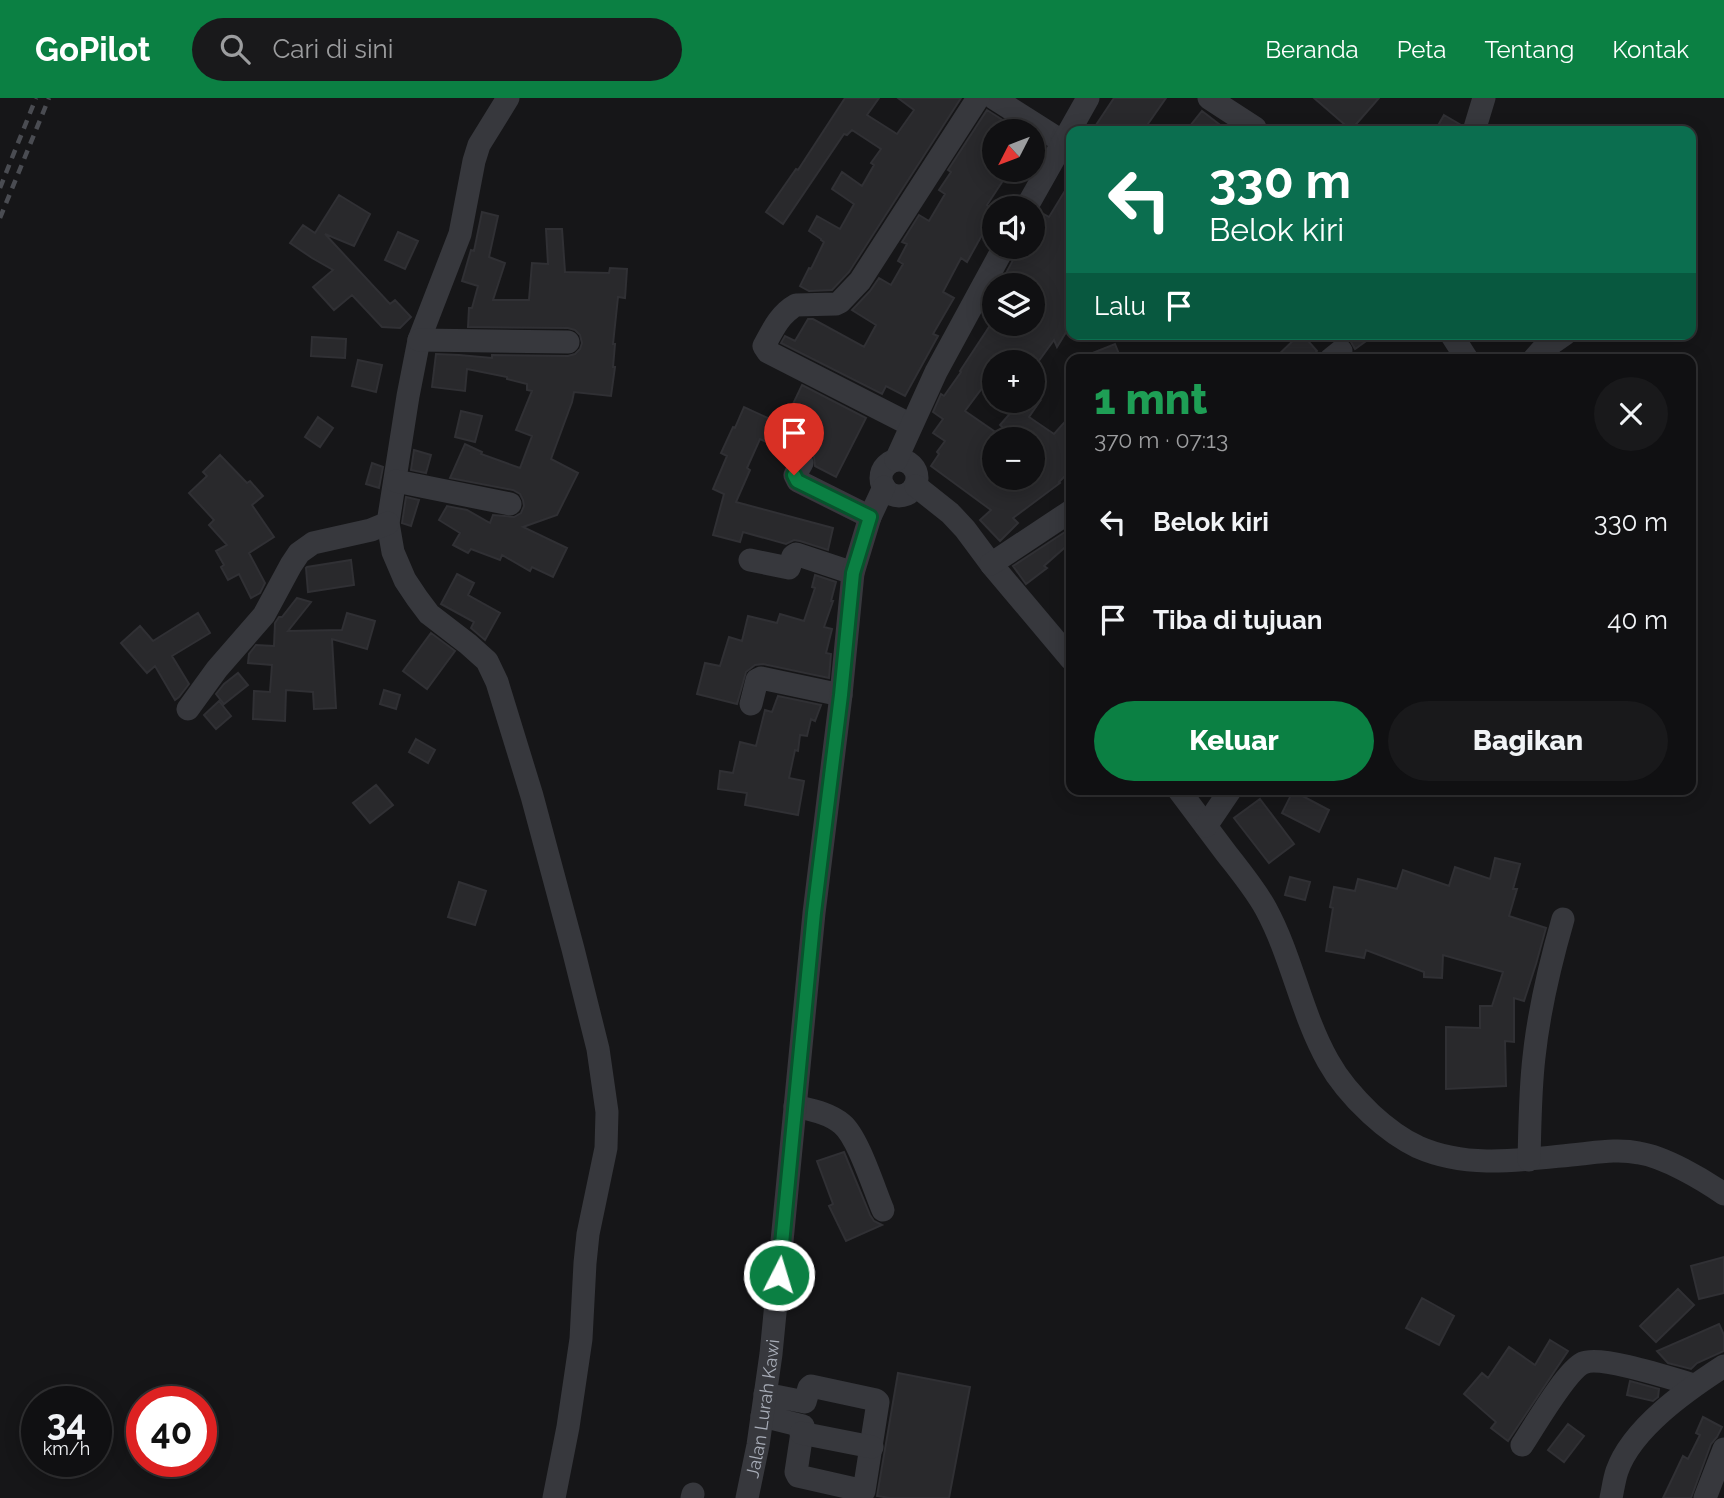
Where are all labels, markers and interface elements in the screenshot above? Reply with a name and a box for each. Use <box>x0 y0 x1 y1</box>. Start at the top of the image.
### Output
search box <box>192 18 682 81</box>
text: GoPilot <box>35 30 150 69</box>
icon: search <box>216 30 254 68</box>
text: Cari di sini <box>272 34 393 64</box>
text: Beranda <box>1265 35 1359 64</box>
text: Peta <box>1397 35 1446 64</box>
text: Tentang <box>1484 35 1574 64</box>
text: Kontak <box>1612 35 1689 64</box>
north arrow <box>982 119 1045 182</box>
map controls <box>982 119 1045 490</box>
text: 330 m <box>1209 152 1351 209</box>
icon: left <box>1094 154 1185 245</box>
button: sound <box>982 196 1045 259</box>
text: Belok kiri <box>1209 211 1344 248</box>
button: layers <box>982 273 1045 336</box>
icon: arrive <box>1160 287 1198 325</box>
text: Lalu <box>1094 291 1146 321</box>
button: + <box>982 350 1045 413</box>
text: 1 mnt <box>1094 375 1207 424</box>
button: close <box>1594 377 1668 451</box>
pin <box>764 403 824 475</box>
icon: arrive <box>775 414 813 452</box>
text: 370 m · 07:13 <box>1094 426 1228 453</box>
button: − <box>982 427 1045 490</box>
icon: left <box>1094 503 1132 541</box>
text: Belok kiri <box>1153 507 1269 537</box>
text: 330 m <box>1594 507 1668 537</box>
icon: arrive <box>1094 601 1132 639</box>
text: Tiba di tujuan <box>1153 605 1323 635</box>
text: 40 m <box>1607 605 1668 635</box>
button: Keluar <box>1094 701 1374 781</box>
button: Bagikan <box>1388 701 1668 781</box>
position arrow <box>742 1238 816 1312</box>
street label: Jalan Lurah Kawi <box>741 1338 783 1480</box>
speed limit sign: 40 <box>126 1386 217 1477</box>
text: 34 <box>47 1402 86 1443</box>
text: km/h <box>43 1438 90 1459</box>

